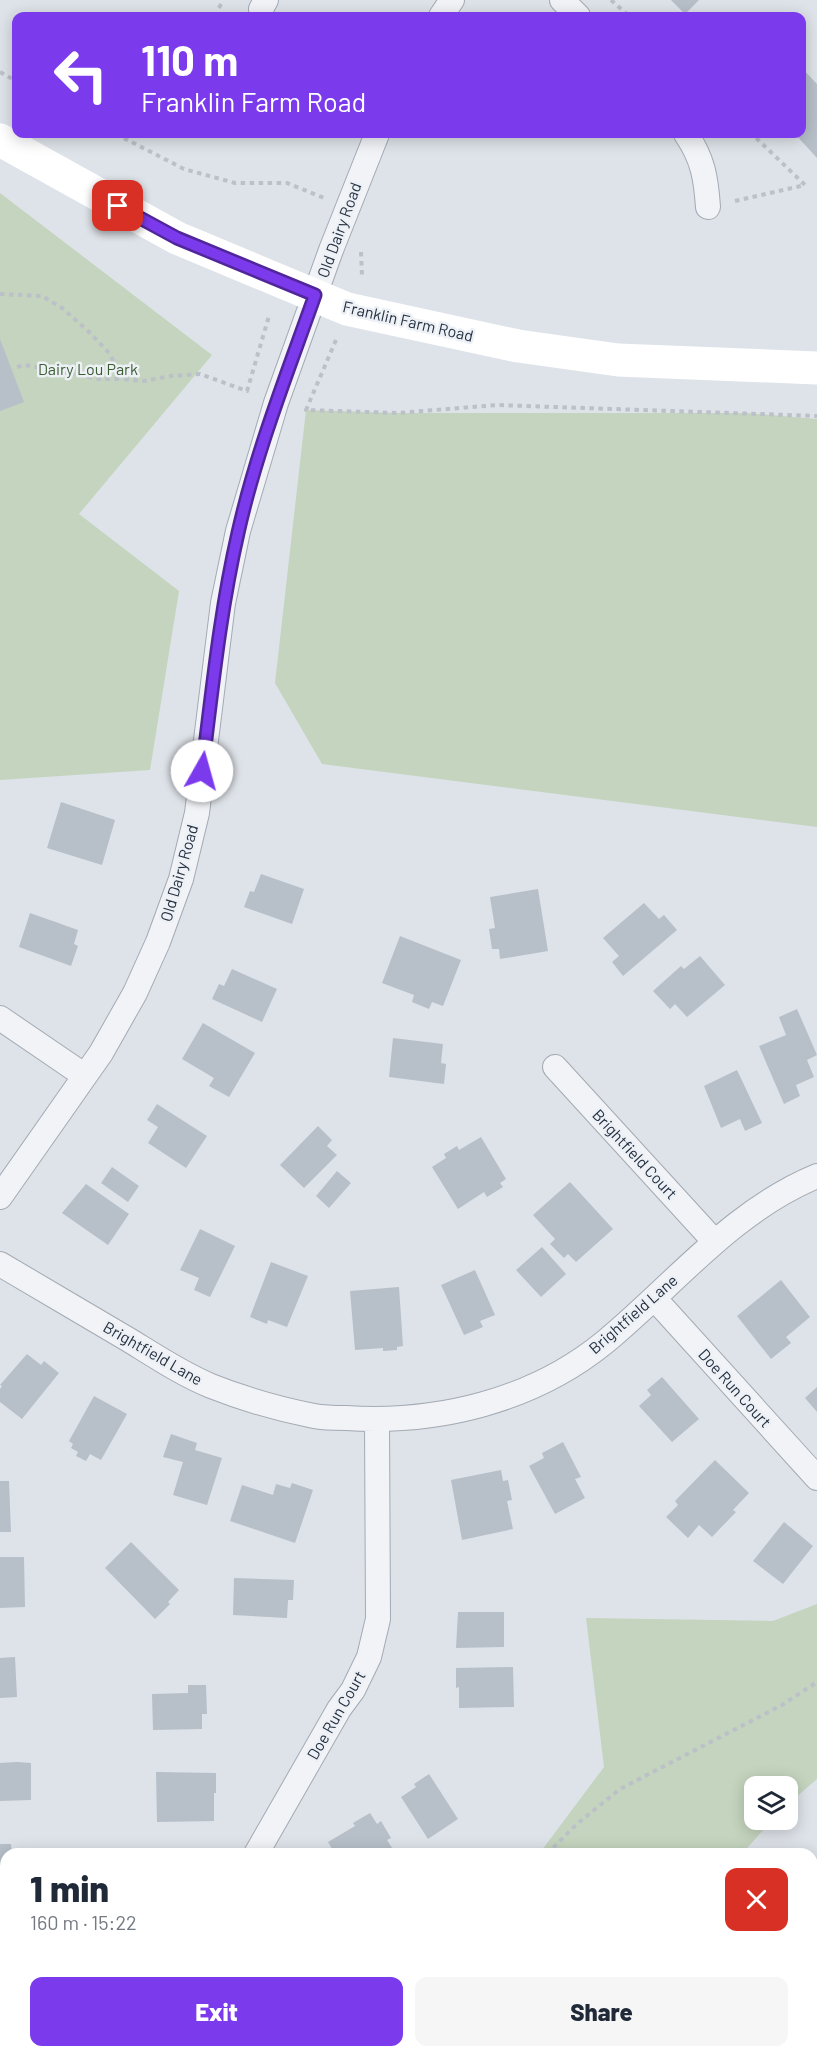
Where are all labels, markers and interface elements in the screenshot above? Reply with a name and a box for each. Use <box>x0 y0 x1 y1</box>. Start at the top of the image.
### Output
text: 110 m <box>141 34 238 84</box>
icon: left <box>42 36 120 114</box>
text: Franklin Farm Road <box>141 85 366 117</box>
pin <box>92 180 143 231</box>
street label: Old Dairy Road <box>313 180 365 280</box>
icon: arrive <box>101 189 134 222</box>
street label: Franklin Farm Road <box>341 296 475 345</box>
park label: Dairy Lou Park <box>38 359 138 378</box>
position arrow <box>170 739 234 803</box>
street label: Old Dairy Road <box>156 822 201 923</box>
street label: Brightfield Court <box>589 1105 682 1202</box>
street label: Brightfield Lane <box>584 1270 681 1357</box>
street label: Brightfield Lane <box>100 1317 206 1389</box>
street label: Doe Run Court <box>695 1344 776 1431</box>
street label: Doe Run Court <box>302 1667 369 1763</box>
map controls <box>744 1776 798 1830</box>
button: layers <box>744 1776 798 1830</box>
text: 1 min <box>30 1866 109 1909</box>
button: close <box>725 1868 788 1931</box>
text: 160 m · 15:22 <box>30 1910 137 1934</box>
button: Exit <box>30 1977 403 2046</box>
button: Share <box>415 1977 788 2046</box>

